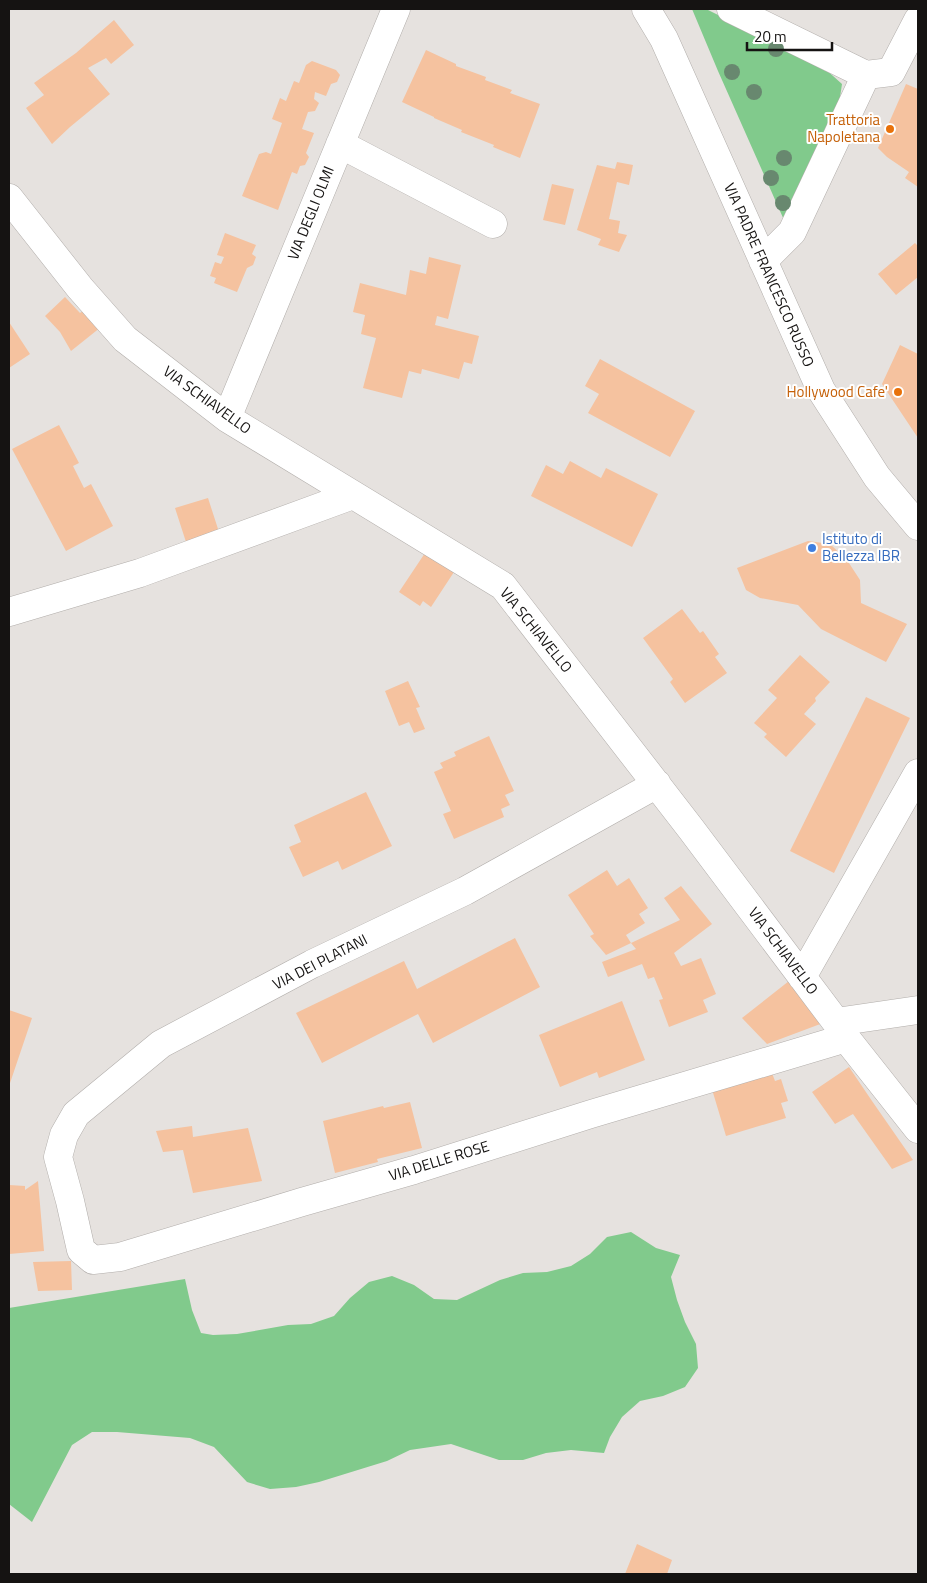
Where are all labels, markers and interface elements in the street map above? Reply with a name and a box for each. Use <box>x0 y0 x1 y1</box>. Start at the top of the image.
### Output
scale bar <box>747 20 832 52</box>
text: 20 m <box>754 25 787 48</box>
place label: Trattoria Napoletana <box>807 108 880 148</box>
marker: Trattoria Napoletana <box>884 123 896 135</box>
street label: VIA DEGLI OLMI <box>281 162 340 263</box>
street label: VIA PADRE FRANCESCO RUSSO <box>718 179 821 371</box>
street label: VIA SCHIAVELLO <box>158 360 256 440</box>
place label: Hollywood Cafe' <box>786 380 888 403</box>
marker: Hollywood Cafe' <box>892 386 904 398</box>
place label: Istituto di Bellezza IBR <box>822 527 900 567</box>
marker: Istituto di Bellezza IBR <box>806 542 818 554</box>
street label: VIA SCHIAVELLO <box>495 582 578 678</box>
street label: VIA SCHIAVELLO <box>743 902 824 999</box>
street label: VIA DEI PLATANI <box>268 928 371 995</box>
street label: VIA DELLE ROSE <box>386 1134 492 1187</box>

